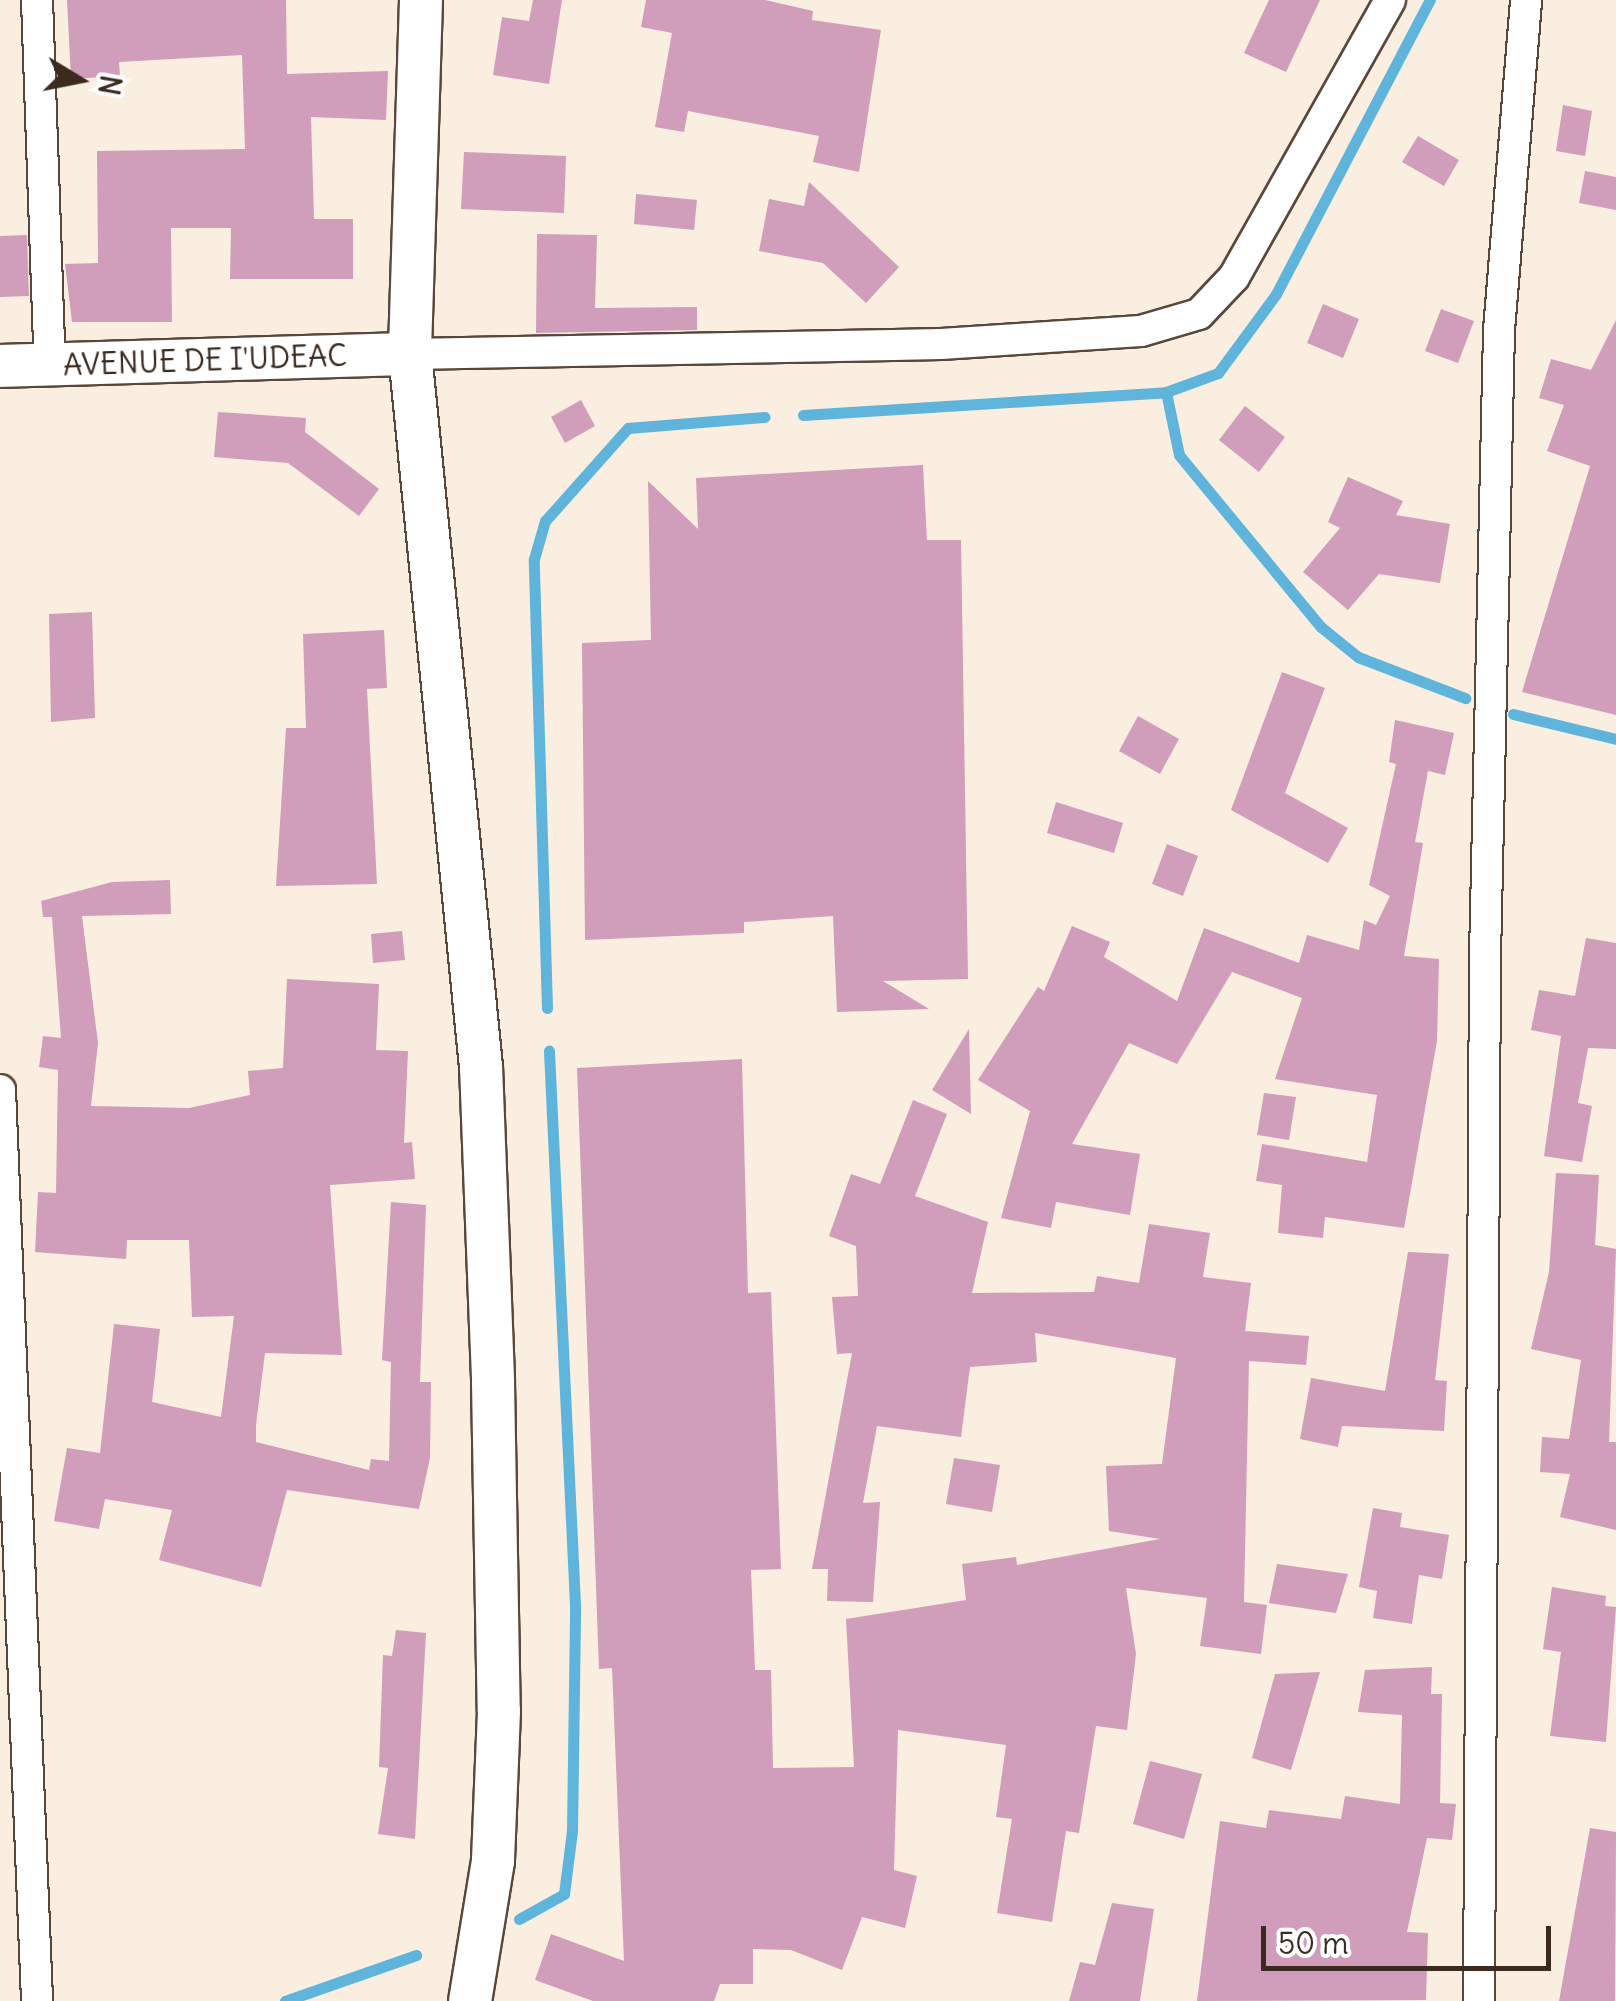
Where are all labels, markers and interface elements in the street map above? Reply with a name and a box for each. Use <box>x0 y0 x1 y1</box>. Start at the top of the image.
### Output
north arrow <box>30 30 130 130</box>
text: N <box>90 73 129 98</box>
street label: AVENUE DE I'UDEAC <box>62 337 348 383</box>
scale bar <box>1266 1906 1556 1968</box>
text: 50 m <box>1278 1924 1348 1962</box>

